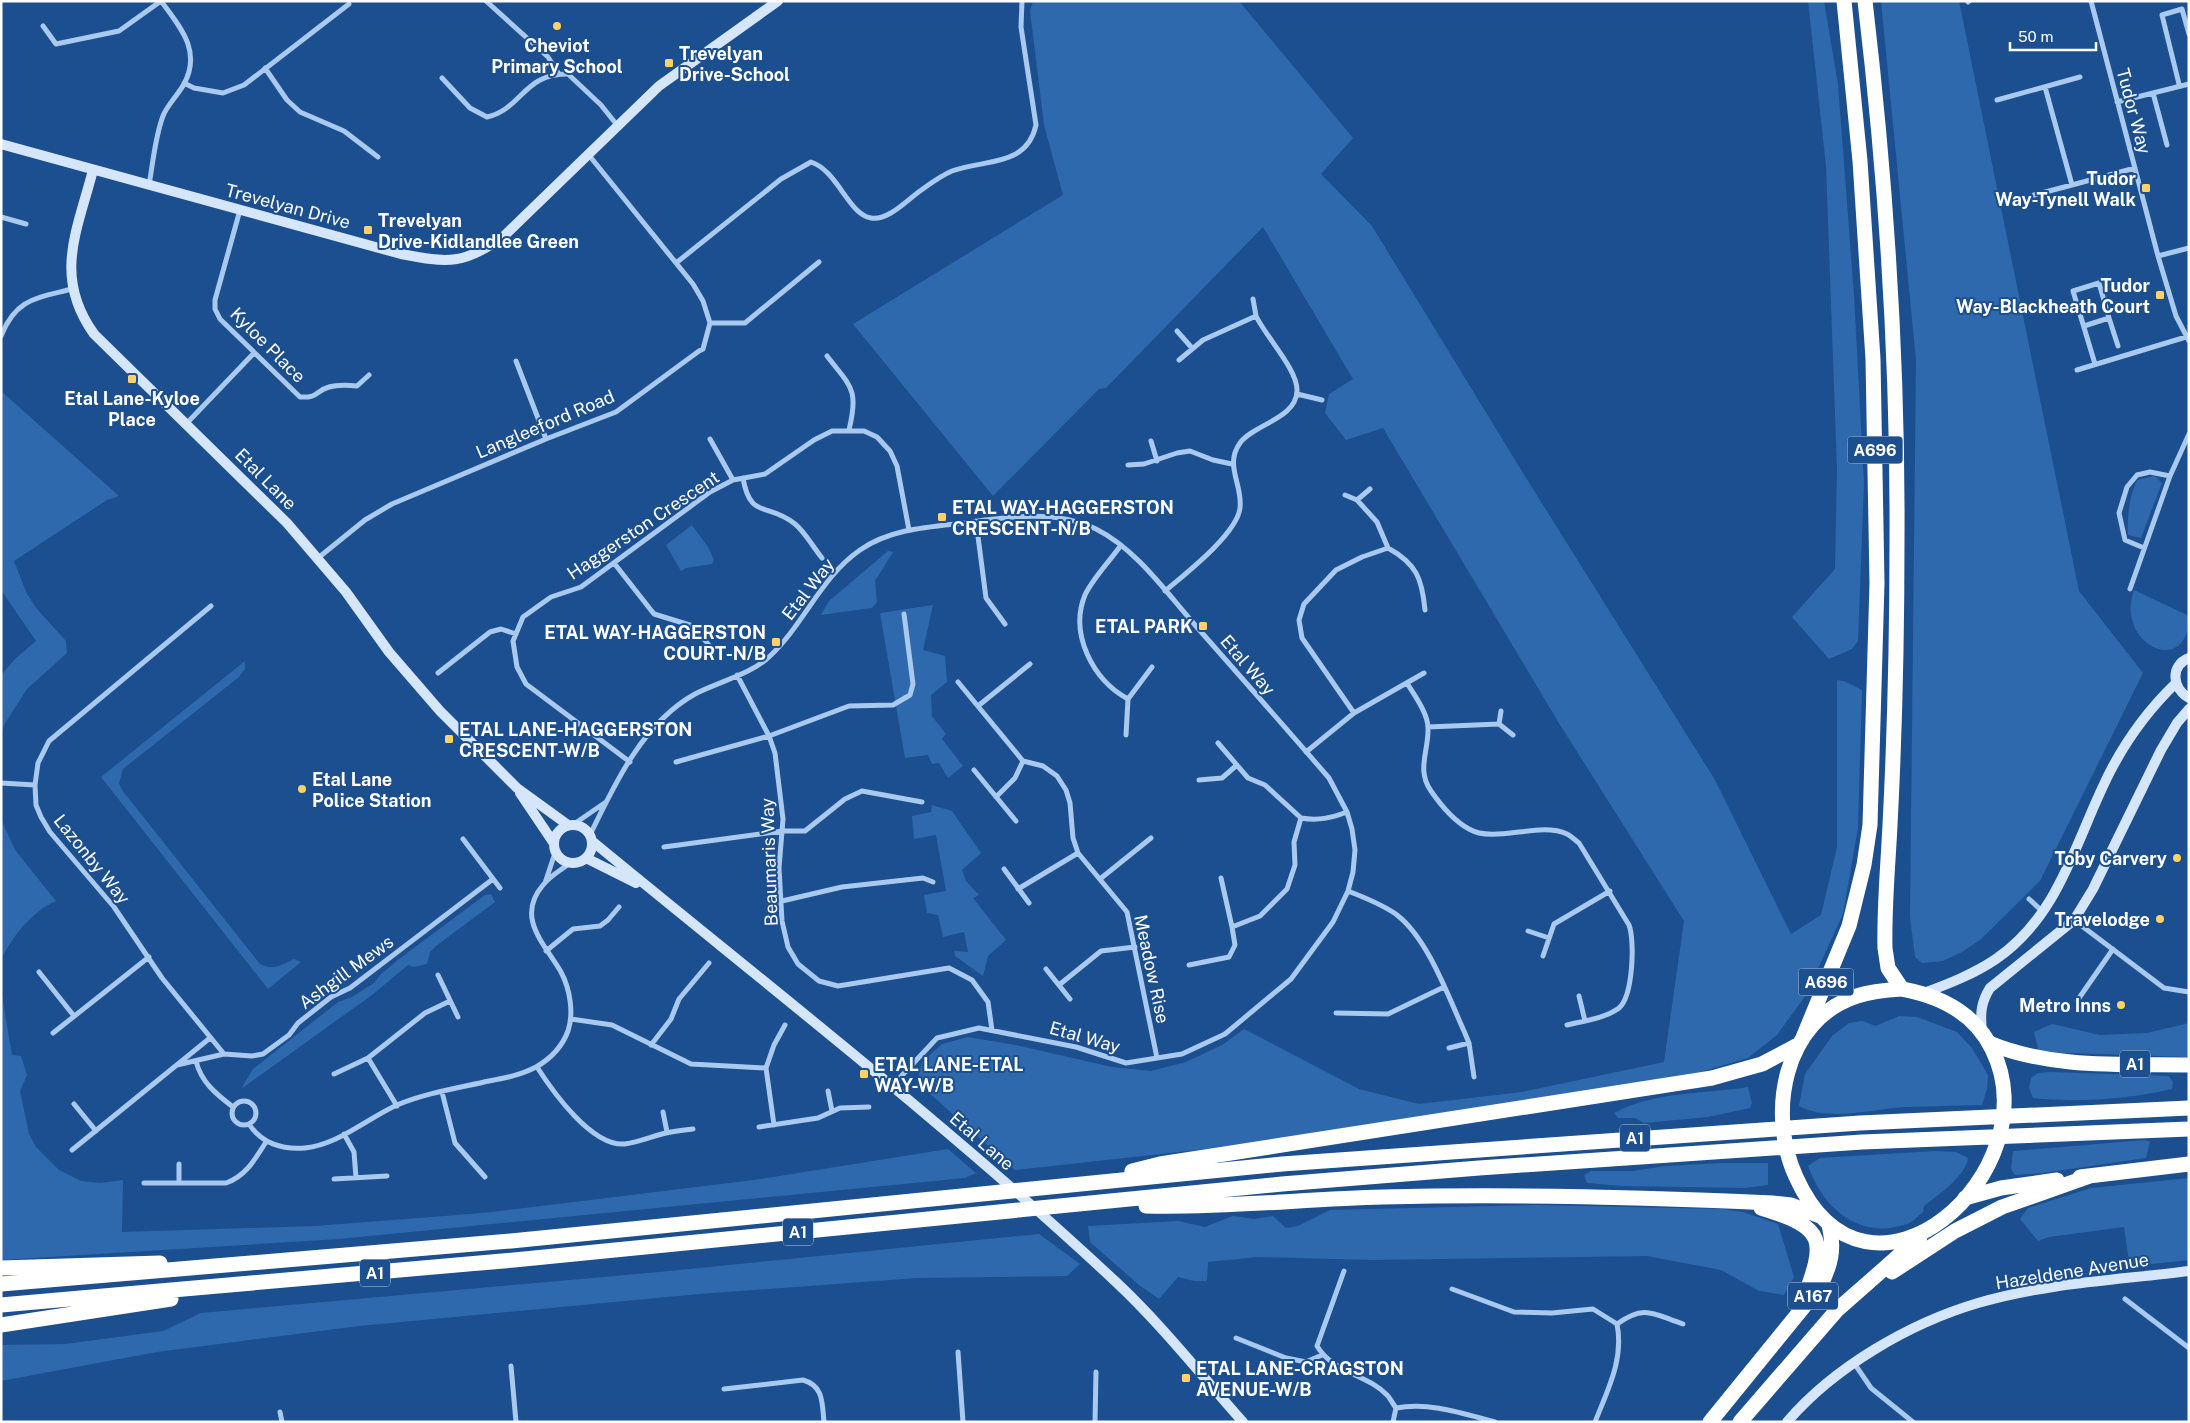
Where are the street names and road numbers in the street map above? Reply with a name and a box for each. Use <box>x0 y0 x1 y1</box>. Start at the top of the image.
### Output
street label: Tudor Way <box>2113 66 2156 156</box>
street label: Trevelyan Drive <box>223 179 353 233</box>
street label: Kyloe Place <box>226 303 310 387</box>
street label: Langleeford Road <box>473 385 617 463</box>
road number: A696 <box>1848 436 1902 464</box>
street label: Etal Lane <box>231 444 301 514</box>
street label: Haggerston Crescent <box>563 466 723 584</box>
street label: Etal Way <box>777 554 839 624</box>
street label: Etal Way <box>1216 631 1280 700</box>
street label: Beaumaris Way <box>756 797 782 927</box>
street label: Lazonby Way <box>50 810 135 908</box>
street label: Meadow Rise <box>1130 913 1174 1025</box>
street label: Ashgill Mews <box>295 931 397 1013</box>
road number: A696 <box>1798 969 1854 996</box>
street label: Etal Way <box>1047 1017 1123 1057</box>
road number: A1 <box>2120 1050 2150 1078</box>
street label: Etal Lane <box>946 1107 1018 1175</box>
road number: A1 <box>1620 1124 1650 1152</box>
road number: A1 <box>783 1218 813 1246</box>
street label: Hazeldene Avenue <box>1994 1249 2150 1293</box>
road number: A1 <box>360 1260 390 1286</box>
road number: A167 <box>1788 1282 1838 1310</box>

